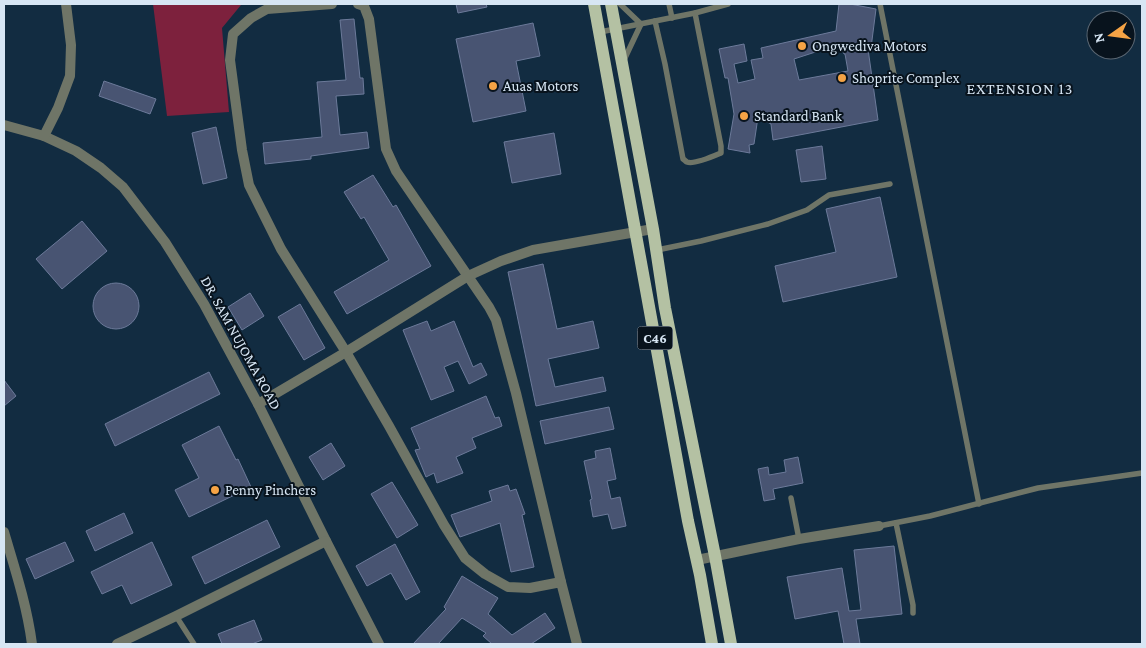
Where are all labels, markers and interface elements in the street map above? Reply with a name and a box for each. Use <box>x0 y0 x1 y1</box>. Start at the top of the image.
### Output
north arrow <box>1086 10 1136 60</box>
text: N <box>1089 31 1107 45</box>
place label: Ongwediva Motors <box>812 38 927 55</box>
marker: Ongwediva Motors <box>796 40 808 52</box>
place label: Shoprite Complex <box>852 70 959 87</box>
marker: Shoprite Complex <box>836 72 848 84</box>
place label: Auas Motors <box>503 78 578 94</box>
marker: Auas Motors <box>487 80 499 92</box>
district label: EXTENSION 13 <box>967 80 1073 97</box>
place label: Standard Bank <box>754 108 843 124</box>
marker: Standard Bank <box>738 110 750 122</box>
street label: DR. SAM NUJOMA ROAD <box>197 274 284 413</box>
road number: C46 <box>638 326 672 349</box>
place label: Penny Pinchers <box>225 482 316 499</box>
marker: Penny Pinchers <box>209 484 221 496</box>

